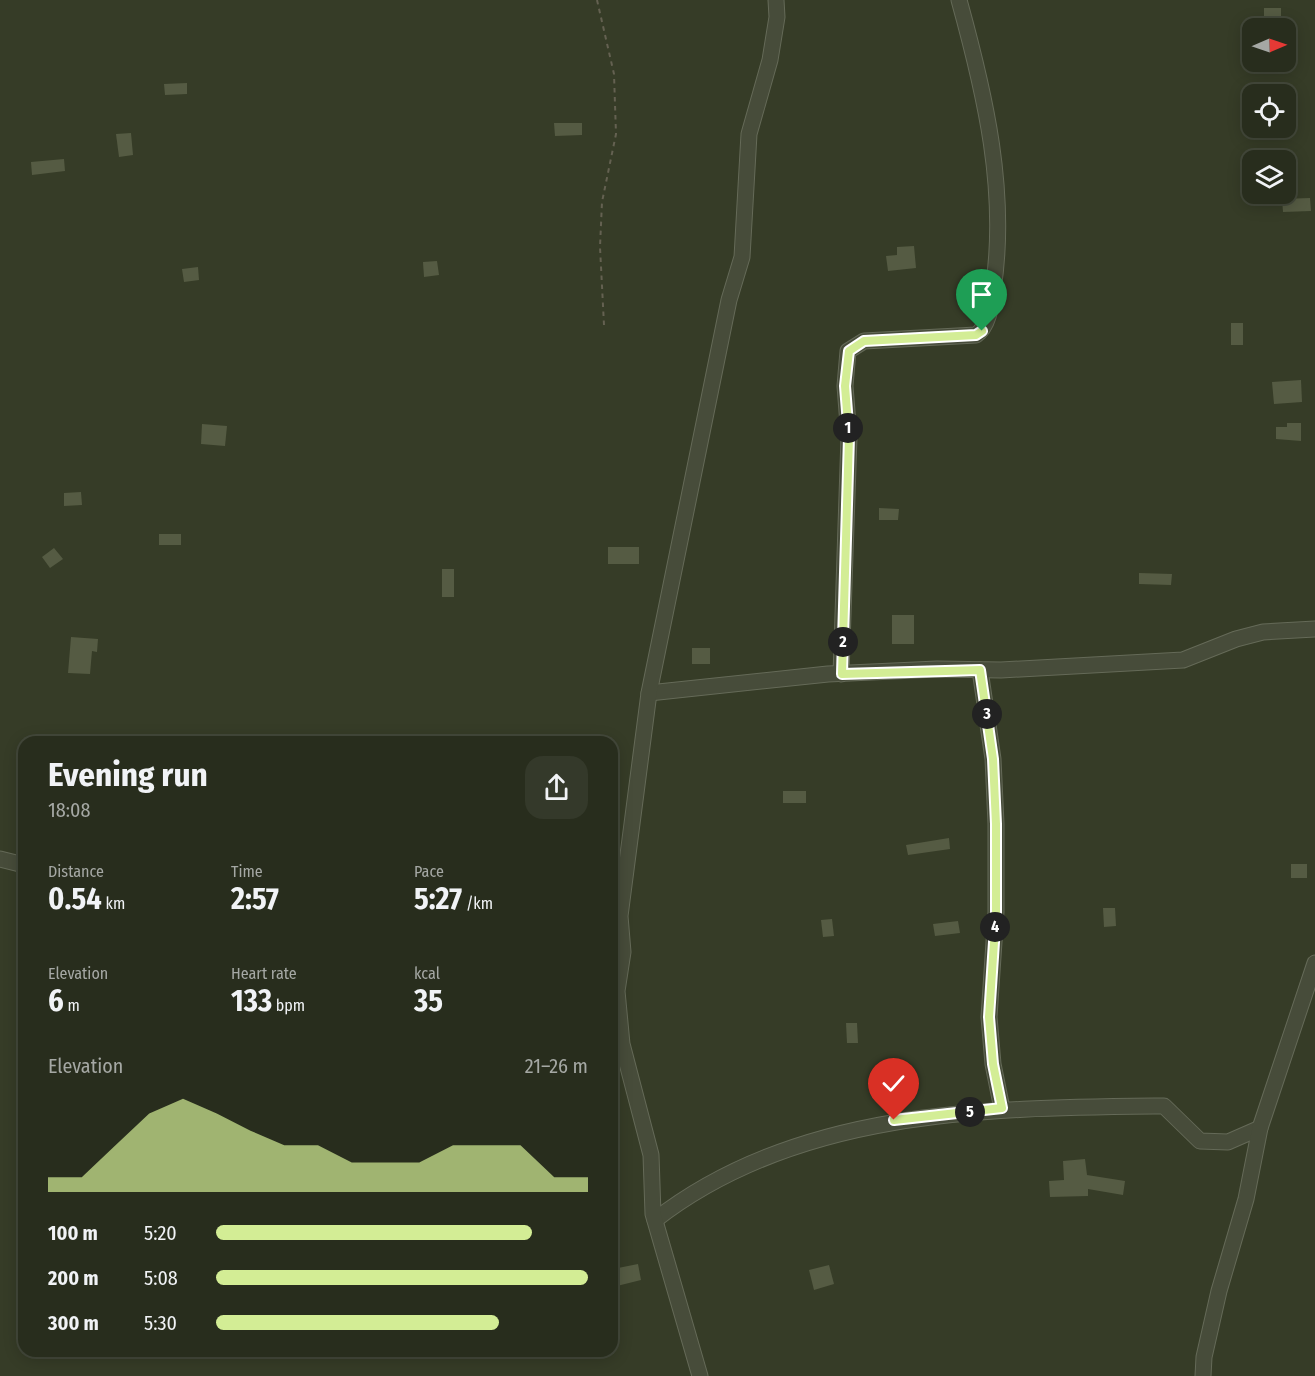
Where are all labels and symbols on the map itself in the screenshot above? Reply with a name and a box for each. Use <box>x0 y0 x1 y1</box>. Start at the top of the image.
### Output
north arrow <box>1242 18 1296 72</box>
pin <box>956 269 1007 331</box>
pin: 1 <box>833 413 863 443</box>
pin: 2 <box>828 627 858 657</box>
pin: 3 <box>972 699 1002 729</box>
pin: 4 <box>980 912 1010 942</box>
pin <box>868 1058 919 1120</box>
pin: 5 <box>955 1097 985 1127</box>

